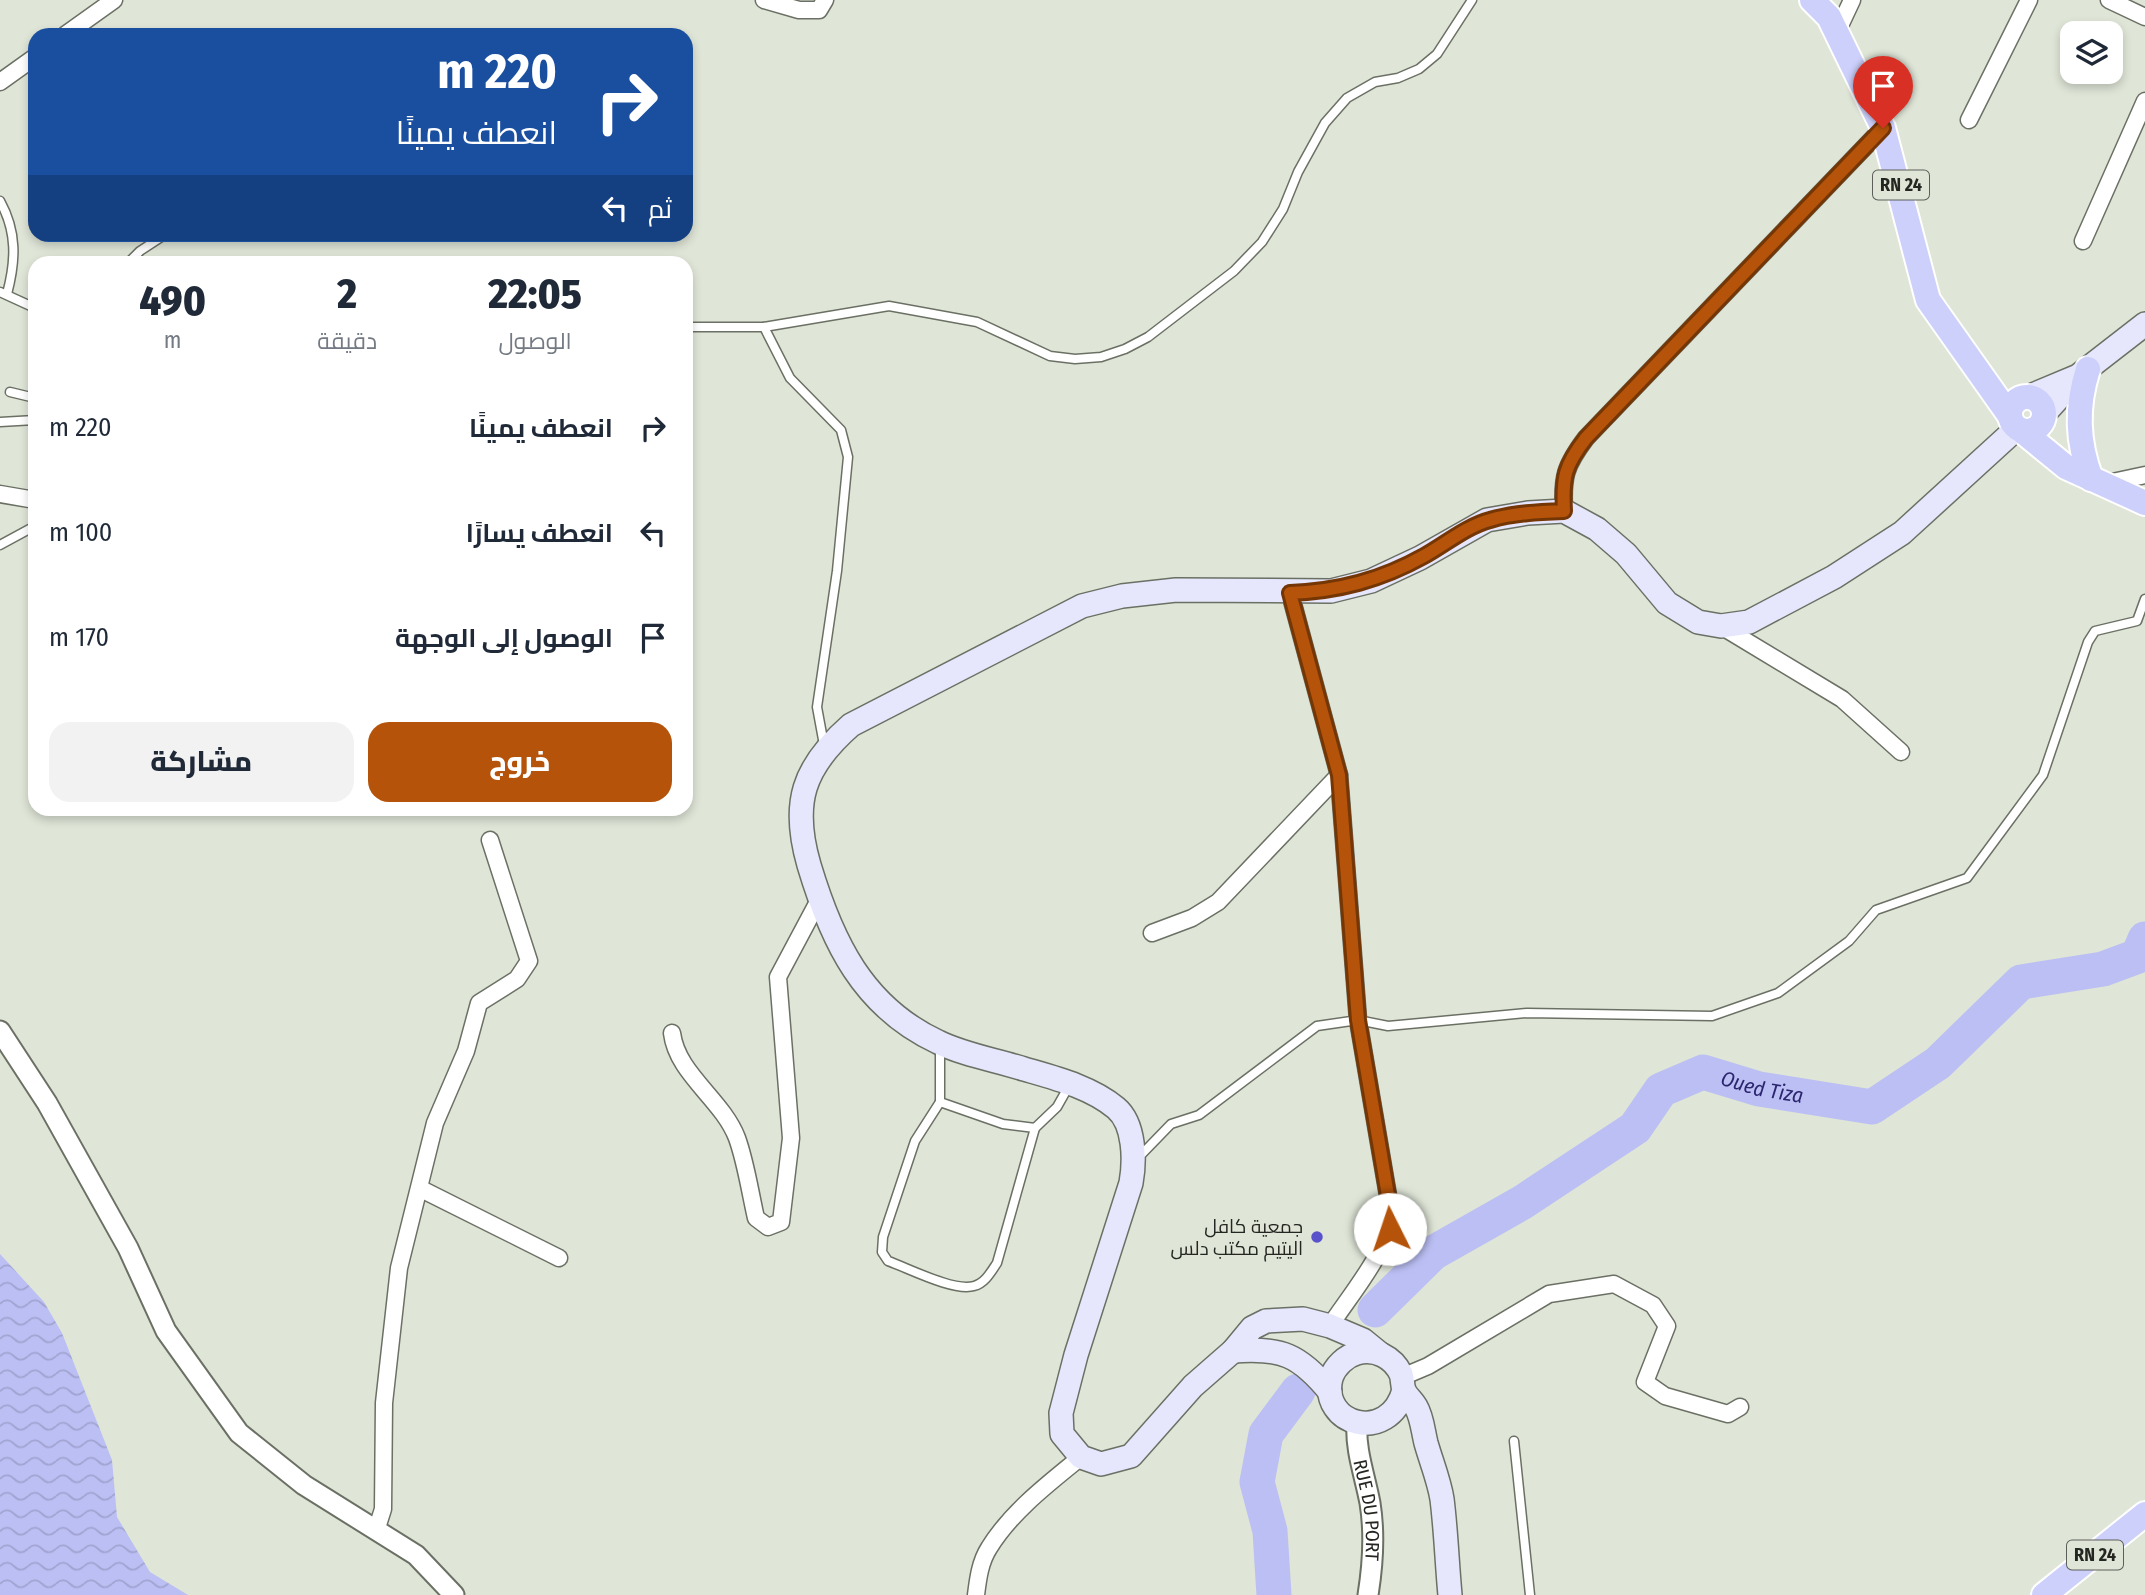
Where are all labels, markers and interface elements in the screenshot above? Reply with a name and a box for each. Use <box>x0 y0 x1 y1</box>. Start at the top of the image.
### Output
map controls <box>2060 21 2123 84</box>
button: layers <box>2060 21 2123 84</box>
text: 220 m <box>437 42 557 101</box>
icon: right <box>581 56 672 147</box>
pin <box>1853 56 1913 128</box>
icon: arrive <box>1864 67 1902 105</box>
text: انعطف يمينًا <box>396 114 557 152</box>
road number: RN 24 <box>1873 170 1929 200</box>
icon: left <box>596 189 634 227</box>
text: ثم <box>648 194 672 225</box>
text: 2 <box>337 269 357 319</box>
text: 22:05 <box>488 269 582 319</box>
text: 490 <box>139 276 206 326</box>
text: m <box>164 326 181 354</box>
text: دقيقة <box>317 327 377 355</box>
text: الوصول <box>498 327 572 355</box>
icon: right <box>634 409 672 447</box>
text: 220 m <box>49 412 112 443</box>
text: انعطف يمينًا <box>469 413 613 444</box>
icon: left <box>634 514 672 552</box>
text: 100 m <box>49 517 112 548</box>
text: انعطف يسارًا <box>466 518 613 549</box>
icon: arrive <box>634 619 672 657</box>
text: 170 m <box>49 622 109 653</box>
text: الوصول إلى الوجهة <box>395 623 613 654</box>
button: مشاركة <box>49 722 354 802</box>
button: خروج <box>368 722 672 802</box>
water label: Oued Tiza <box>1718 1065 1805 1109</box>
position arrow <box>1353 1192 1427 1266</box>
place label: جمعية كافل اليتيم مكتب دلس <box>1171 1215 1303 1262</box>
marker: جمعية كافل اليتيم مكتب دلس <box>1309 1229 1325 1245</box>
street label: RUE DU PORT <box>1348 1457 1384 1561</box>
road number: RN 24 <box>2067 1540 2123 1570</box>

